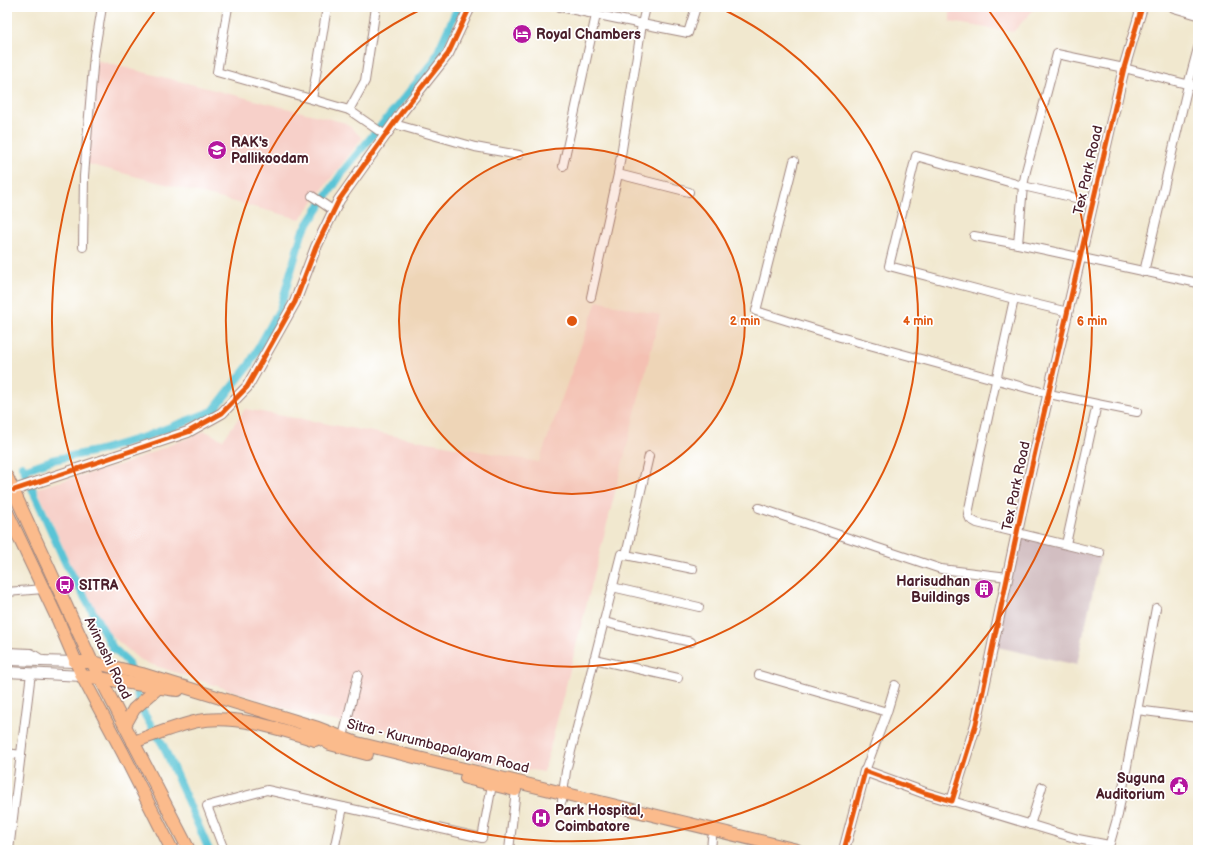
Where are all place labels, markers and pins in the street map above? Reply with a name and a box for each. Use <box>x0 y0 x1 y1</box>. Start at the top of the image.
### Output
hotel icon: Royal Chambers <box>511 23 533 45</box>
place label: Royal Chambers <box>536 26 641 43</box>
place label: RAK's Pallikoodam <box>231 134 309 167</box>
school or university icon: RAK's Pallikoodam <box>206 139 228 161</box>
centre of rings <box>565 314 579 328</box>
place label: Harisudhan Buildings <box>896 573 970 606</box>
bus stop icon: SITRA <box>54 574 76 596</box>
place label: SITRA <box>79 577 119 594</box>
building icon: Harisudhan Buildings <box>973 578 995 600</box>
place label: Suguna Auditorium <box>1095 770 1165 803</box>
public building icon: Suguna Auditorium <box>1168 775 1190 797</box>
place label: Park Hospital, Coimbatore <box>555 802 644 835</box>
hospital icon: Park Hospital, Coimbatore <box>530 807 552 829</box>

